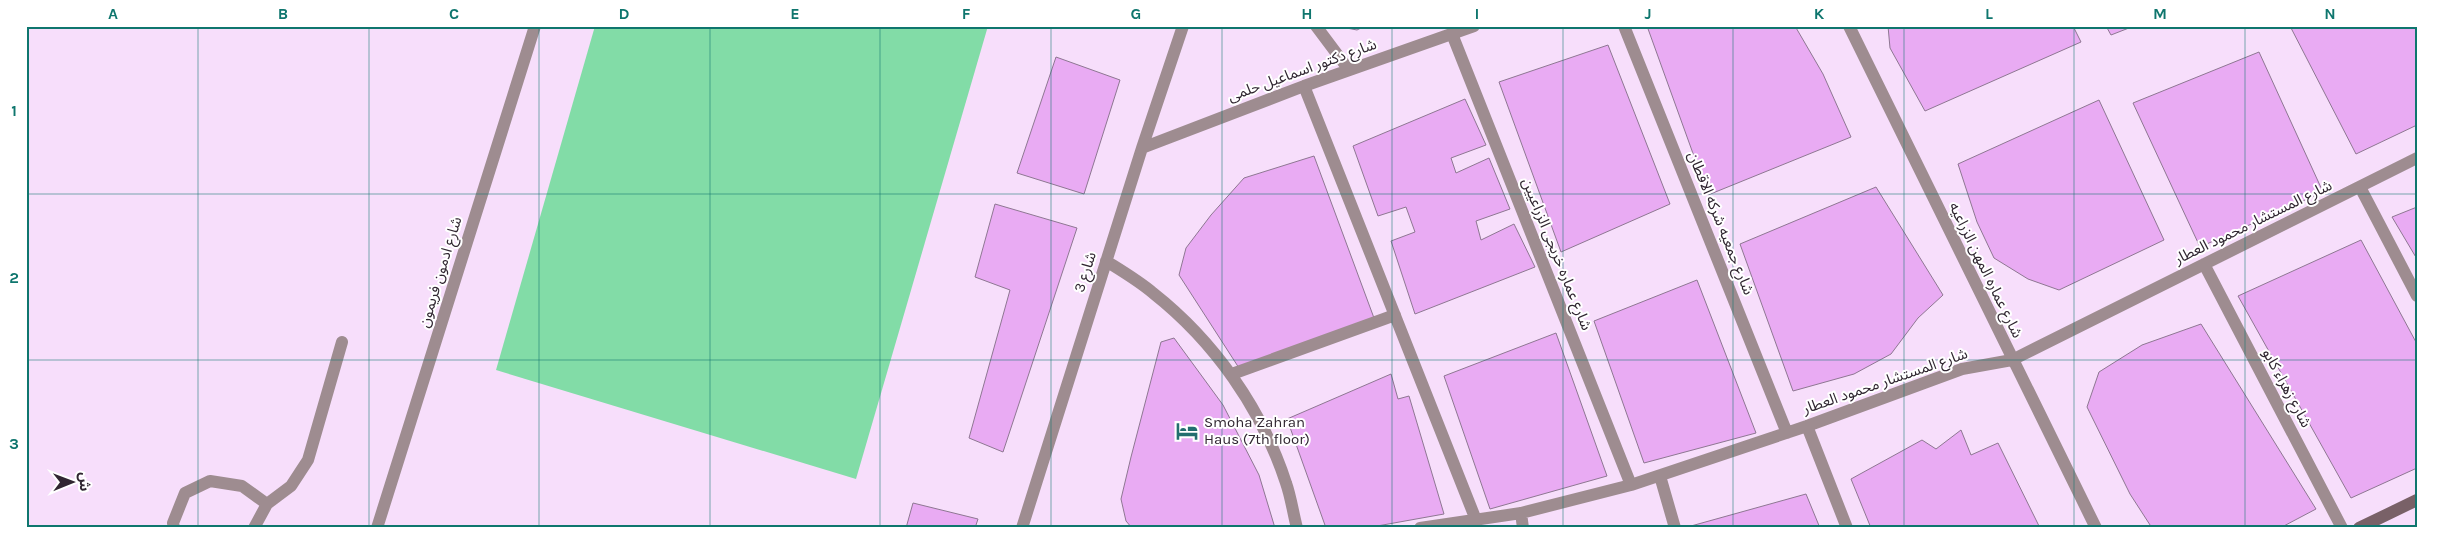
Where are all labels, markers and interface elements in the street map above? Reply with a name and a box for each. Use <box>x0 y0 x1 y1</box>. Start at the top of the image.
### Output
text: A <box>108 4 118 23</box>
text: B <box>278 4 288 23</box>
text: C <box>449 4 459 23</box>
text: D <box>619 4 630 23</box>
text: E <box>790 4 800 23</box>
text: F <box>962 4 971 23</box>
text: G <box>1131 4 1141 23</box>
text: H <box>1301 4 1313 23</box>
text: I <box>1475 4 1479 23</box>
text: J <box>1644 4 1652 23</box>
text: K <box>1814 4 1825 23</box>
text: L <box>1985 4 1993 23</box>
text: M <box>2153 4 2167 23</box>
text: N <box>2324 4 2336 23</box>
street label: شارع دكتور اسماعيل حلمى <box>1225 35 1380 108</box>
text: 1 <box>11 101 17 120</box>
street label: شارع جمعيه شركه الاقطان <box>1681 149 1758 299</box>
street label: شارع عماره خريجى الزراعيين <box>1515 175 1596 334</box>
street label: شارع المستشار محمود العطار <box>2170 176 2336 271</box>
street label: شارع عماره المهن الزراعيه <box>1943 199 2027 342</box>
street label: شارع ادمون فريمون <box>415 214 468 331</box>
street label: شارع 3 <box>1070 249 1103 296</box>
text: 2 <box>9 268 19 287</box>
street label: شارع المستشار محمود العطار <box>1799 344 1971 421</box>
street label: شارع زهراء كابو <box>2256 345 2315 432</box>
place label: Smoha Zahran Haus (7th floor) <box>1204 413 1310 448</box>
hotel icon: Smoha Zahran Haus (7th floor) <box>1174 418 1200 444</box>
text: 3 <box>9 434 19 453</box>
north arrow <box>48 456 98 506</box>
text: ش <box>76 472 93 492</box>

